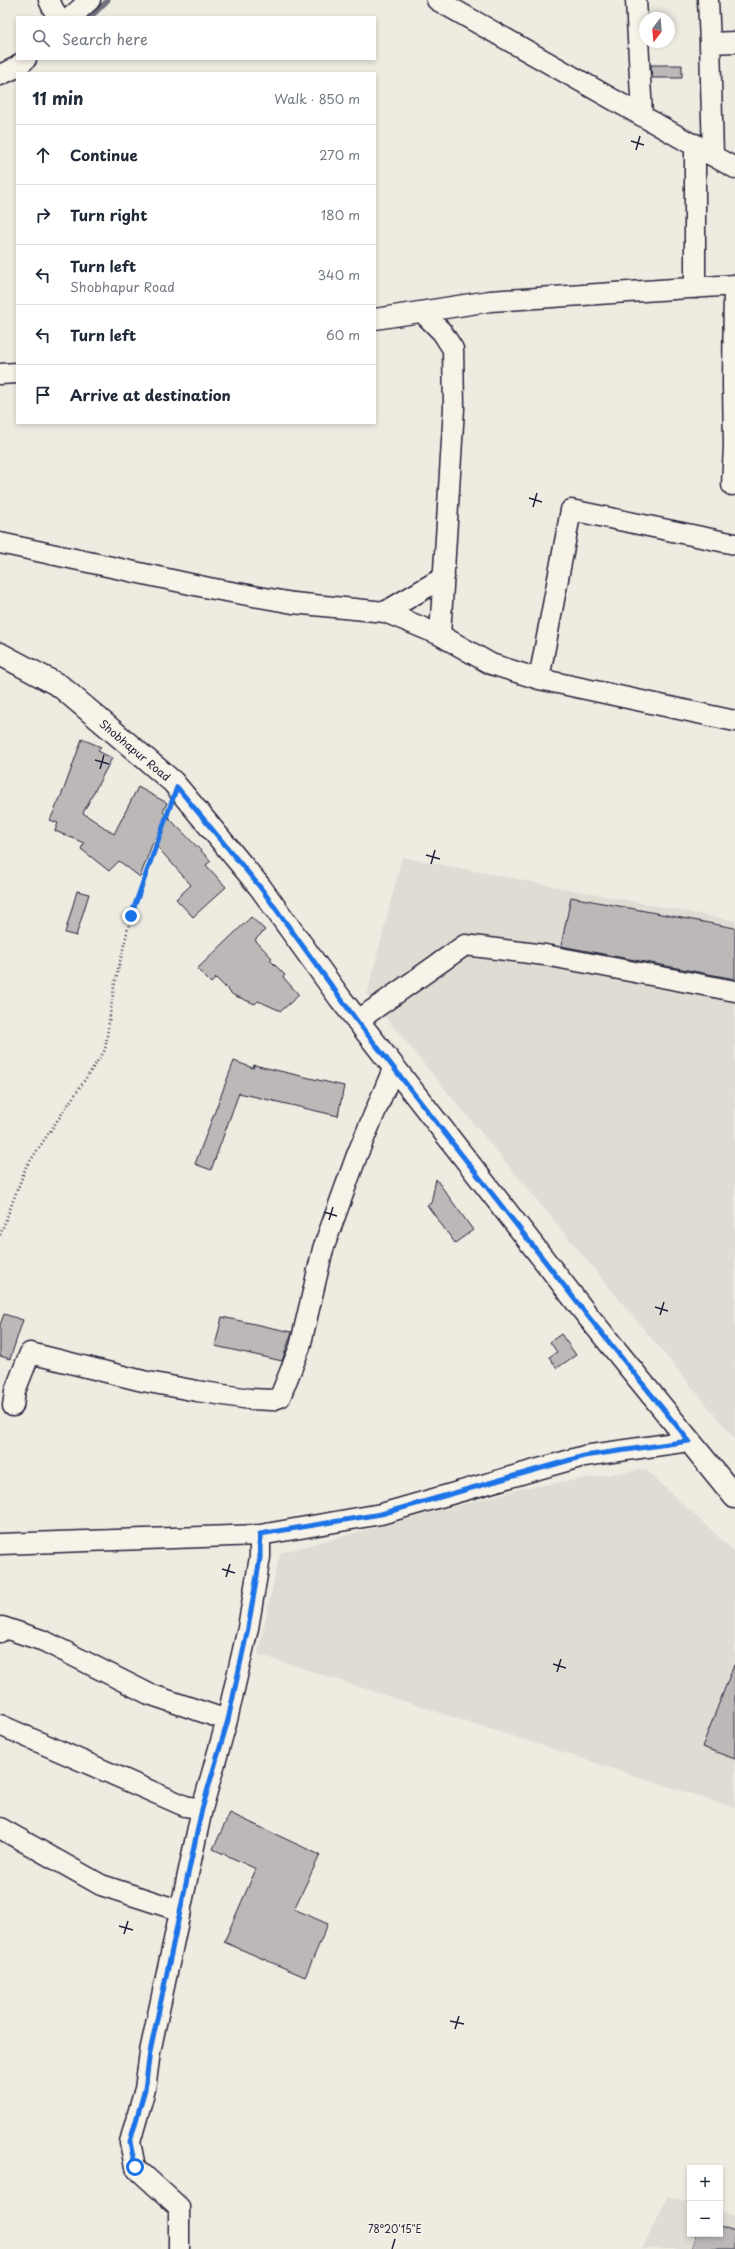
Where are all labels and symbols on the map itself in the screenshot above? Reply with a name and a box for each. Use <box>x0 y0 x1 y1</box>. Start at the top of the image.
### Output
north arrow <box>639 12 675 48</box>
street label: Shobhapur Road <box>96 715 174 785</box>
route end <box>122 907 140 925</box>
route start <box>126 2158 144 2176</box>
text: 78°20'15"E <box>368 2221 422 2236</box>

